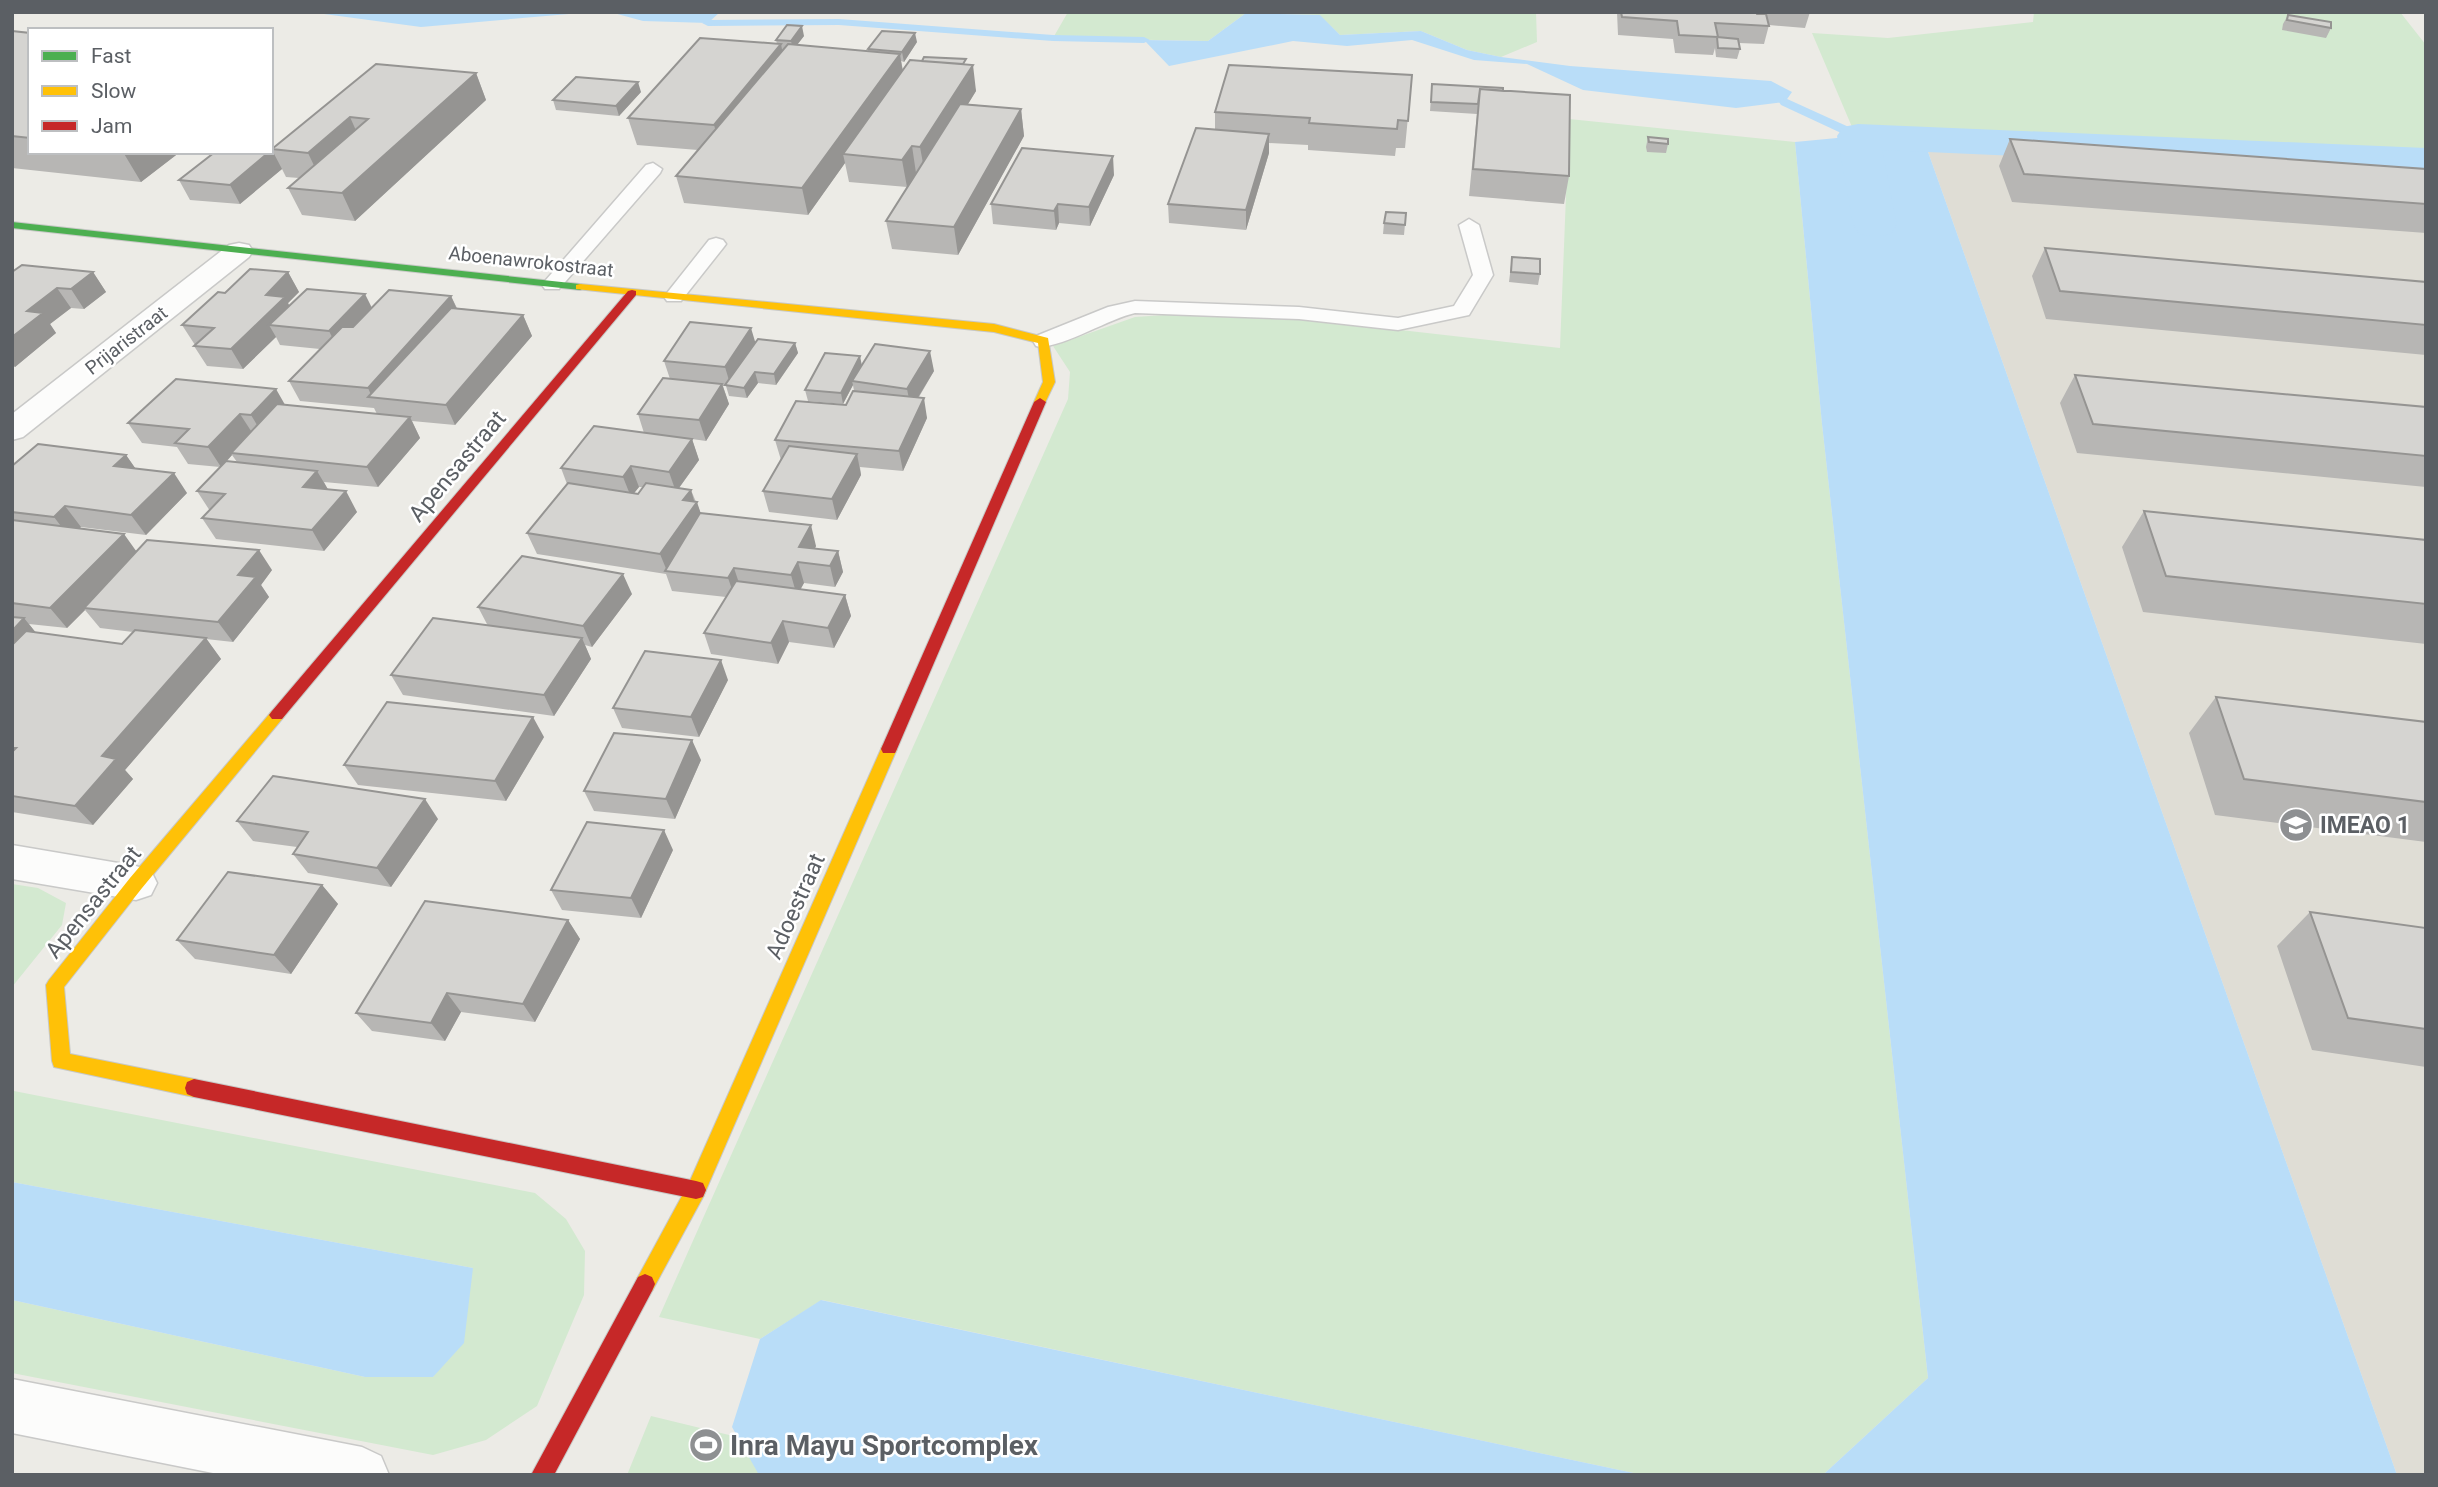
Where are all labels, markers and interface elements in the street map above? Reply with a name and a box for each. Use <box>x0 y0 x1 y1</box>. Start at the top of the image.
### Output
legend <box>28 28 273 154</box>
text: Fast <box>91 44 132 68</box>
text: Slow <box>91 79 137 103</box>
text: Jam <box>91 114 132 138</box>
street label: Aboenawrokostraat <box>447 241 615 282</box>
street label: Prijaristraat <box>81 301 172 380</box>
street label: Apensastraat <box>403 405 512 527</box>
school or university icon: IMEAO 1 <box>2277 806 2315 844</box>
place label: IMEAO 1 <box>2320 812 2410 839</box>
street label: Apensastraat <box>40 841 147 964</box>
street label: Adoestraat <box>760 849 831 963</box>
sports icon: Inra Mayu Sportcomplex <box>687 1426 725 1464</box>
place label: Inra Mayu Sportcomplex <box>730 1429 1039 1462</box>

